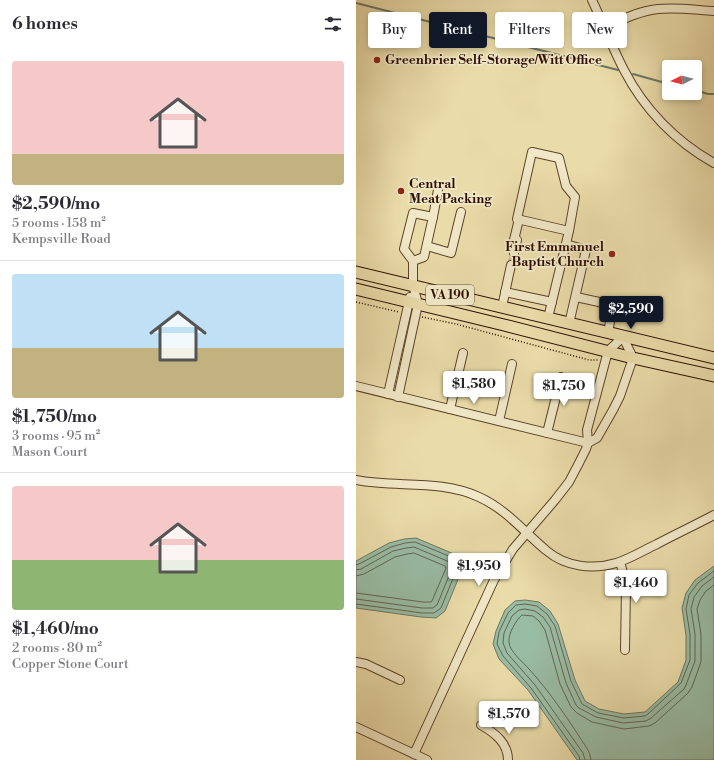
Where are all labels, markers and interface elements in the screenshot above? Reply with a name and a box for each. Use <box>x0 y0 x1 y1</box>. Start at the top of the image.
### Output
chip: Buy <box>368 12 421 48</box>
chip: Rent <box>429 12 487 48</box>
chip: Filters <box>495 12 564 48</box>
chip: New <box>572 12 627 48</box>
text: 6 homes <box>12 13 78 35</box>
icon: filters <box>322 13 344 35</box>
place label: Greenbrier Self-Storage/Witt Office <box>385 52 602 68</box>
marker: Greenbrier Self-Storage/Witt Office <box>372 55 382 65</box>
north arrow <box>662 60 702 100</box>
map controls <box>662 60 702 100</box>
icon: home <box>142 87 214 159</box>
place label: Central Meat Packing <box>409 176 492 207</box>
marker: Central Meat Packing <box>396 186 406 196</box>
text: $2,590/mo <box>12 193 100 215</box>
text: 5 rooms · 158 m² <box>12 215 106 231</box>
text: Kempsville Road <box>12 231 111 247</box>
place label: First Emmanuel Baptist Church <box>505 239 605 270</box>
marker: First Emmanuel Baptist Church <box>607 249 617 259</box>
road number: VA 190 <box>426 285 474 305</box>
pin: $2,590 <box>598 296 664 330</box>
icon: home <box>142 300 214 372</box>
text: $2,590 <box>608 301 654 317</box>
pin: $1,580 <box>441 371 507 405</box>
pin: $1,750 <box>531 373 597 407</box>
text: $1,580 <box>452 376 496 392</box>
text: $1,750 <box>543 378 586 394</box>
text: $1,750/mo <box>12 406 97 428</box>
text: 3 rooms · 95 m² <box>12 428 100 444</box>
text: Mason Court <box>12 444 88 460</box>
icon: home <box>142 512 214 584</box>
pin: $1,950 <box>446 553 512 587</box>
text: $1,950 <box>457 558 501 574</box>
pin: $1,460 <box>603 570 669 604</box>
text: $1,460 <box>614 575 658 591</box>
text: $1,460/mo <box>12 618 99 640</box>
text: 2 rooms · 80 m² <box>12 640 102 656</box>
text: Copper Stone Court <box>12 656 129 672</box>
pin: $1,570 <box>476 701 542 735</box>
text: $1,570 <box>488 706 530 722</box>

